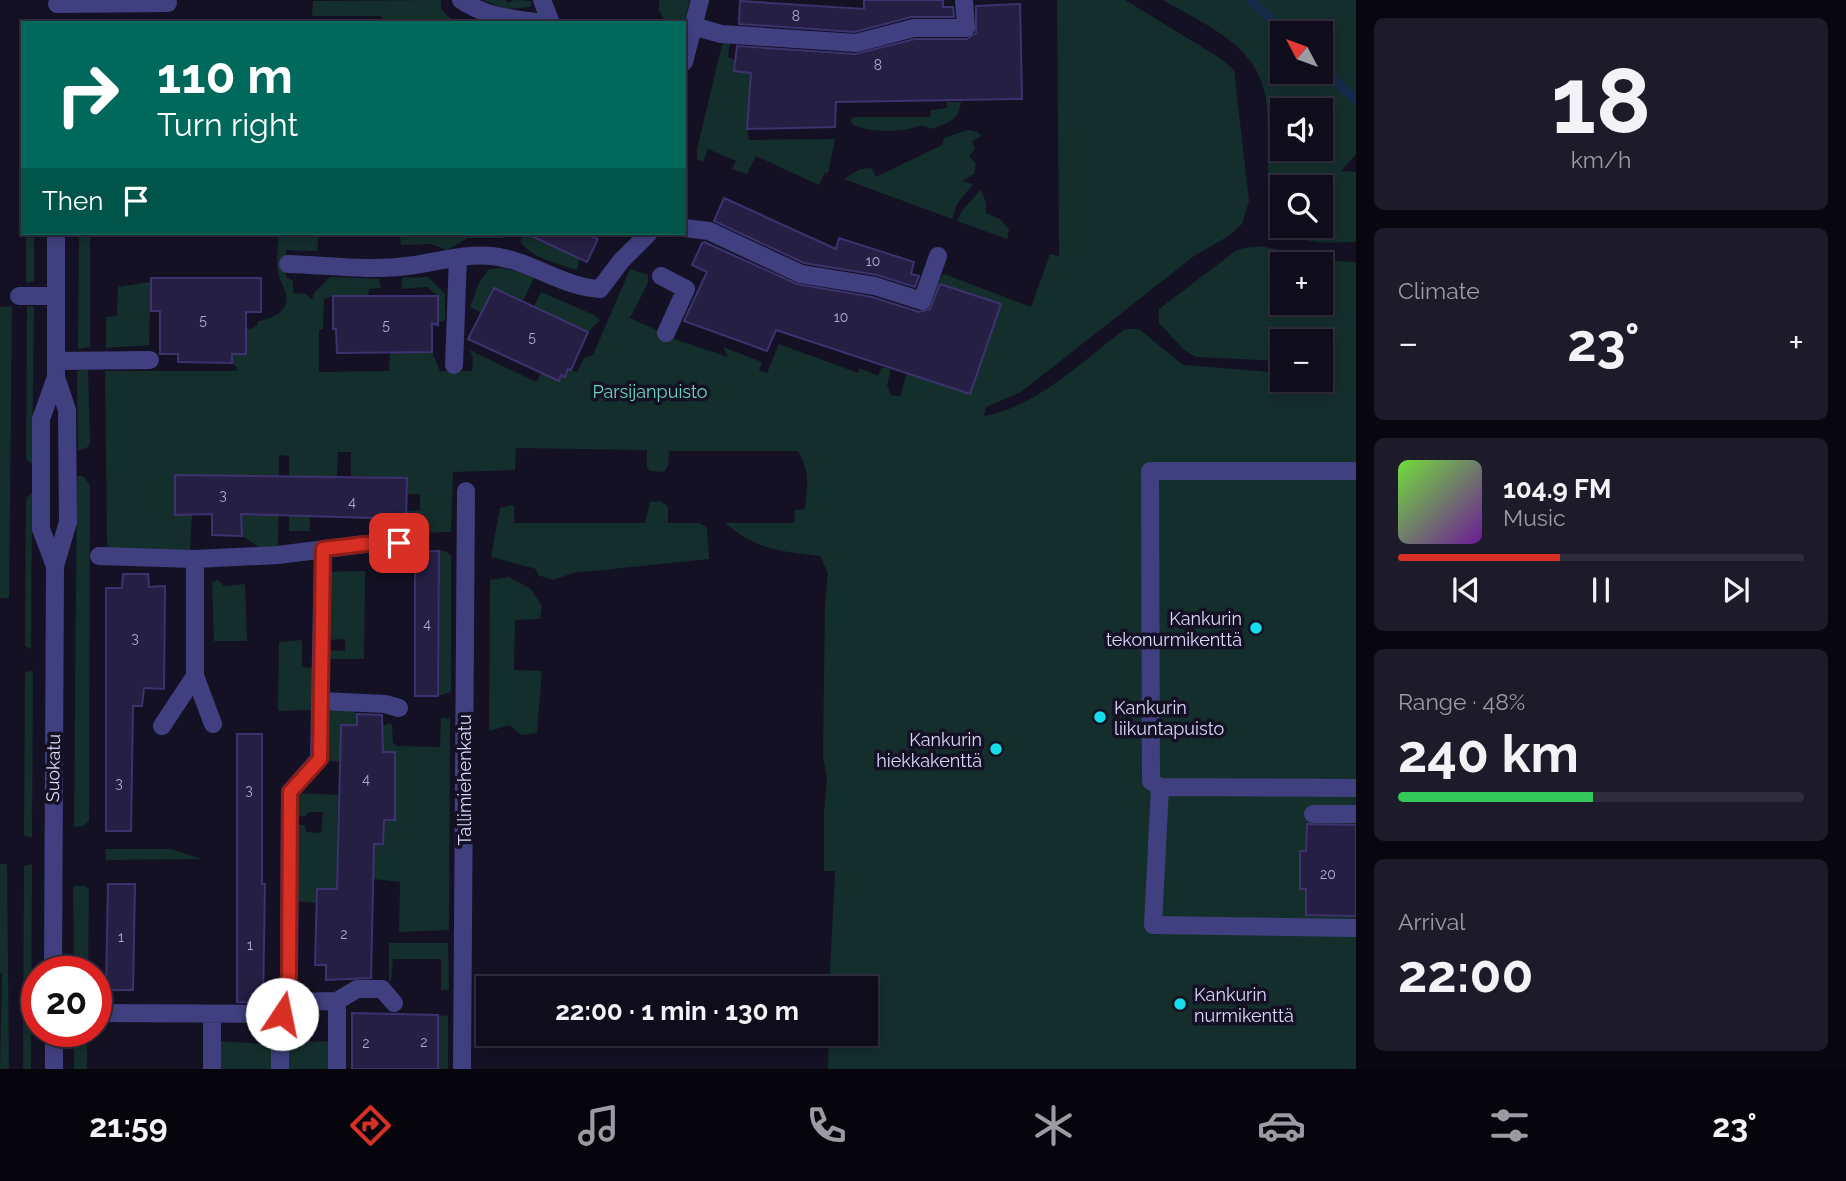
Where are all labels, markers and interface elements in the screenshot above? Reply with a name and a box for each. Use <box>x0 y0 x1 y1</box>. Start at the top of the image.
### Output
house number: 8 <box>792 8 800 24</box>
north arrow <box>1270 21 1334 84</box>
map controls <box>1270 21 1333 392</box>
text: 110 m <box>157 47 293 104</box>
text: 18 <box>1551 47 1651 154</box>
icon: right <box>42 49 133 140</box>
house number: 8 <box>874 57 882 73</box>
button: sound <box>1270 98 1333 161</box>
text: Turn right <box>157 106 298 143</box>
text: km/h <box>1571 146 1631 173</box>
button: search <box>1270 175 1333 238</box>
icon: arrive <box>117 182 155 220</box>
text: Then <box>42 186 103 216</box>
button: + <box>1270 252 1333 315</box>
house number: 10 <box>866 253 880 269</box>
text: Climate <box>1398 277 1480 304</box>
house number: 10 <box>834 309 848 325</box>
house number: 5 <box>199 312 207 328</box>
text: 23° <box>1567 312 1640 373</box>
house number: 5 <box>382 317 390 333</box>
text: − <box>1398 320 1418 365</box>
text: + <box>1788 320 1804 365</box>
house number: 5 <box>528 329 536 345</box>
button: − <box>1270 329 1333 392</box>
park label: Parsijanpuisto <box>592 381 708 402</box>
text: 104.9 FM <box>1503 474 1611 504</box>
house number: 3 <box>219 487 227 503</box>
house number: 4 <box>348 494 356 510</box>
text: Music <box>1503 504 1566 531</box>
pin <box>369 513 429 573</box>
icon: arrive <box>380 524 418 562</box>
icon: previous <box>1447 571 1485 609</box>
icon: pause <box>1582 571 1620 609</box>
icon: next <box>1717 571 1755 609</box>
place label: Kankurin tekonurmikenttä <box>1106 608 1242 650</box>
house number: 4 <box>423 616 431 632</box>
marker: Kankurin tekonurmikenttä <box>1248 620 1264 636</box>
house number: 3 <box>131 630 139 646</box>
text: Range · 48% <box>1398 688 1525 715</box>
place label: Kankurin liikuntapuisto <box>1114 697 1225 739</box>
marker: Kankurin liikuntapuisto <box>1092 709 1108 725</box>
street label: Tallimiehenkatu <box>454 714 475 846</box>
text: 240 km <box>1398 723 1579 784</box>
place label: Kankurin hiekkakenttä <box>876 729 982 771</box>
street label: Suokatu <box>42 734 64 802</box>
marker: Kankurin hiekkakenttä <box>988 741 1004 757</box>
house number: 4 <box>362 771 370 787</box>
house number: 3 <box>115 775 123 791</box>
house number: 3 <box>245 782 253 798</box>
house number: 20 <box>1320 866 1336 882</box>
text: Arrival <box>1398 908 1465 935</box>
house number: 2 <box>340 926 348 942</box>
house number: 1 <box>118 929 124 945</box>
house number: 1 <box>247 937 253 953</box>
text: 22:00 <box>1398 943 1533 1004</box>
speed limit sign: 20 <box>21 956 112 1047</box>
position arrow <box>245 977 319 1051</box>
place label: Kankurin nurmikenttä <box>1194 984 1294 1026</box>
text: 22:00 · 1 min · 130 m <box>555 996 799 1026</box>
marker: Kankurin nurmikenttä <box>1172 996 1188 1012</box>
house number: 2 <box>420 1034 428 1050</box>
house number: 2 <box>362 1035 370 1051</box>
icon: directions <box>346 1101 395 1150</box>
icon: music <box>574 1101 623 1150</box>
icon: phone <box>802 1101 851 1150</box>
icon: climate <box>1029 1101 1078 1150</box>
icon: car <box>1257 1101 1306 1150</box>
icon: filters <box>1485 1101 1534 1150</box>
text: 21:59 <box>89 1107 168 1144</box>
text: 23° <box>1712 1107 1757 1144</box>

